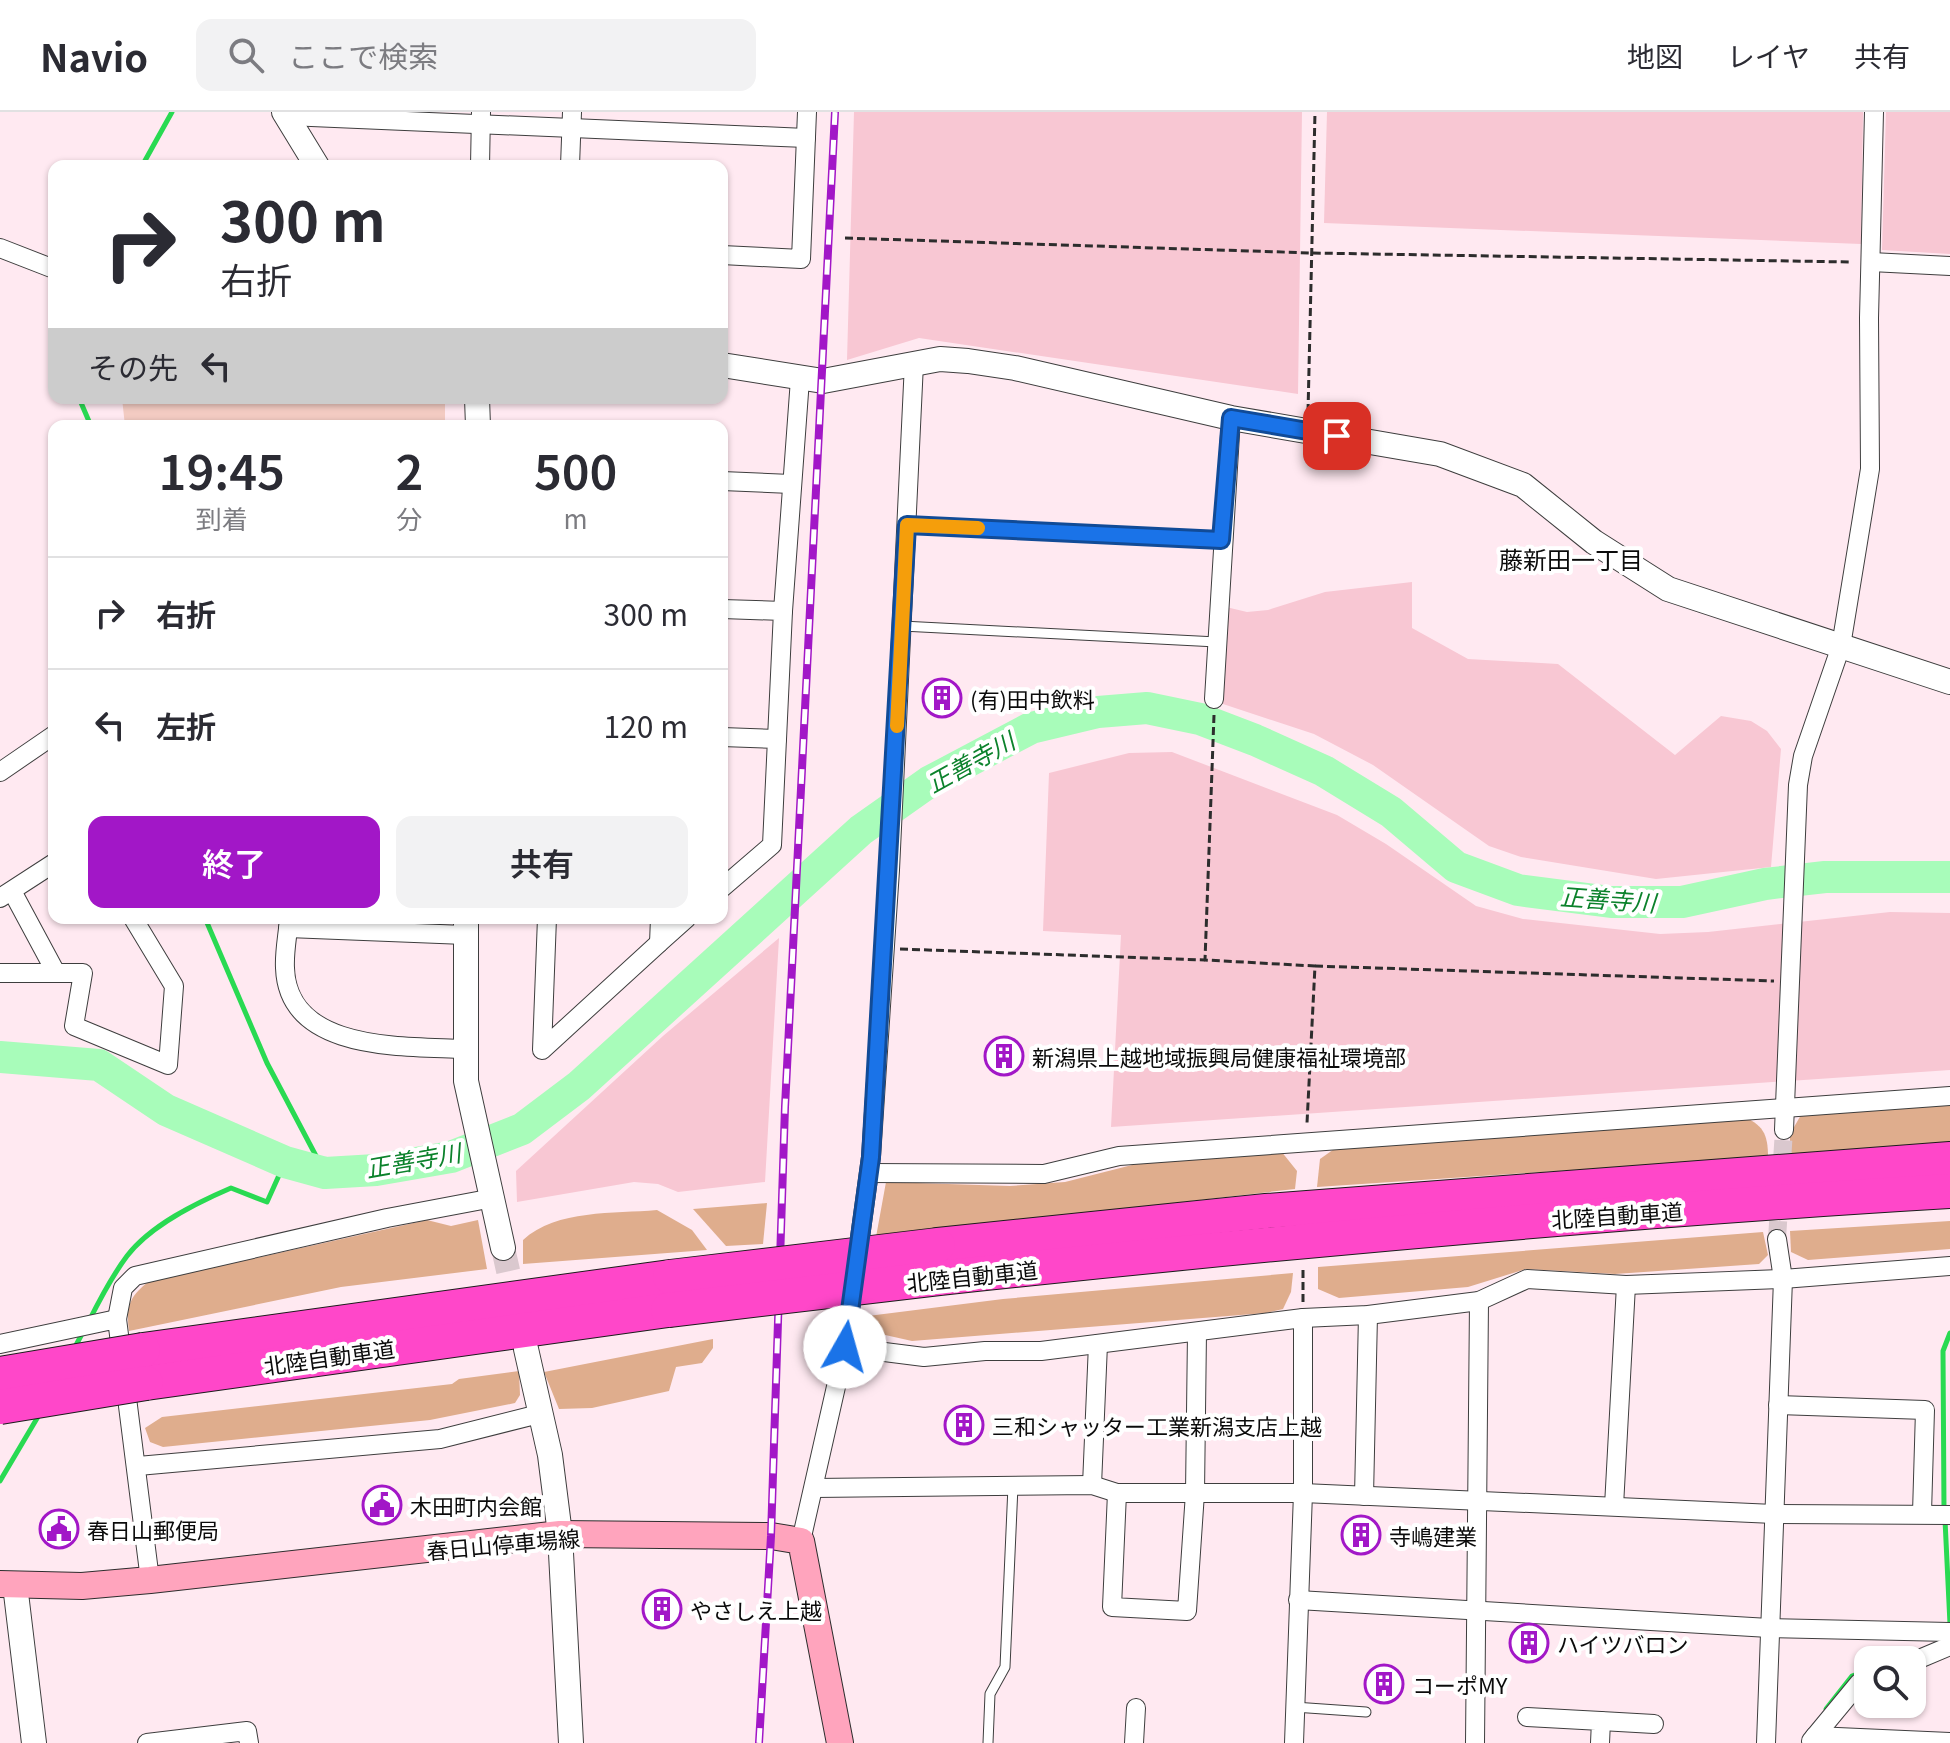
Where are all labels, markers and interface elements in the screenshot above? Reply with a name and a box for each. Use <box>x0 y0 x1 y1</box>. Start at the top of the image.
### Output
search box <box>196 19 756 91</box>
text: Navio <box>40 28 148 83</box>
icon: search <box>224 33 268 77</box>
text: ここで検索 <box>288 33 438 77</box>
text: 地図 <box>1627 35 1683 75</box>
text: レイヤ <box>1727 35 1810 75</box>
text: 共有 <box>1854 35 1910 75</box>
text: 300 m <box>220 177 386 258</box>
icon: right <box>88 192 192 296</box>
text: 右折 <box>220 252 292 304</box>
text: その先 <box>88 344 178 388</box>
icon: left <box>194 344 238 388</box>
pin <box>1303 402 1371 470</box>
icon: arrive <box>1315 414 1359 458</box>
text: 19:45 <box>159 434 285 504</box>
text: 2 <box>395 434 423 504</box>
text: 500 <box>534 434 617 504</box>
text: 到着 <box>196 499 248 536</box>
text: 分 <box>396 499 422 536</box>
text: m <box>564 499 588 536</box>
district label: 藤新田一丁目 <box>1499 541 1643 576</box>
icon: right <box>88 591 132 635</box>
text: 右折 <box>156 591 216 635</box>
text: 300 m <box>604 591 688 635</box>
building icon: (有)田中飲料 <box>921 677 963 719</box>
place label: (有)田中飲料 <box>970 682 1095 714</box>
icon: left <box>88 703 132 747</box>
text: 左折 <box>156 703 216 747</box>
text: 120 m <box>604 703 688 747</box>
water label: 正善寺川 <box>920 721 1023 800</box>
button: 終了 <box>88 816 380 908</box>
button: 共有 <box>396 816 688 908</box>
water label: 正善寺川 <box>1559 877 1660 919</box>
building icon: 新潟県上越地域振興局健康福祉環境部 <box>983 1035 1025 1077</box>
place label: 新潟県上越地域振興局健康福祉環境部 <box>1032 1040 1406 1072</box>
water label: 正善寺川 <box>363 1133 466 1185</box>
street label: 北陸自動車道 <box>1550 1193 1684 1235</box>
street label: 北陸自動車道 <box>905 1252 1039 1298</box>
position arrow <box>803 1305 887 1389</box>
street label: 北陸自動車道 <box>261 1331 397 1381</box>
building icon: 三和シャッター工業新潟支店上越 <box>943 1404 985 1446</box>
place label: 三和シャッター工業新潟支店上越 <box>992 1409 1322 1441</box>
public building icon: 木田町内会館 <box>361 1484 403 1526</box>
place label: 木田町内会館 <box>410 1489 542 1521</box>
public building icon: 春日山郵便局 <box>38 1508 80 1550</box>
place label: 春日山郵便局 <box>87 1513 219 1545</box>
building icon: 寺嶋建業 <box>1340 1514 1382 1556</box>
place label: 寺嶋建業 <box>1389 1519 1477 1551</box>
street label: 春日山停車場線 <box>425 1520 581 1566</box>
building icon: やさしえ上越 <box>641 1588 683 1630</box>
place label: やさしえ上越 <box>690 1593 822 1625</box>
building icon: ハイツバロン <box>1508 1622 1550 1664</box>
place label: ハイツバロン <box>1557 1627 1689 1659</box>
map controls <box>1854 1646 1926 1718</box>
button: search <box>1854 1646 1926 1718</box>
building icon: コーポMY <box>1363 1663 1405 1705</box>
place label: コーポMY <box>1412 1668 1508 1700</box>

